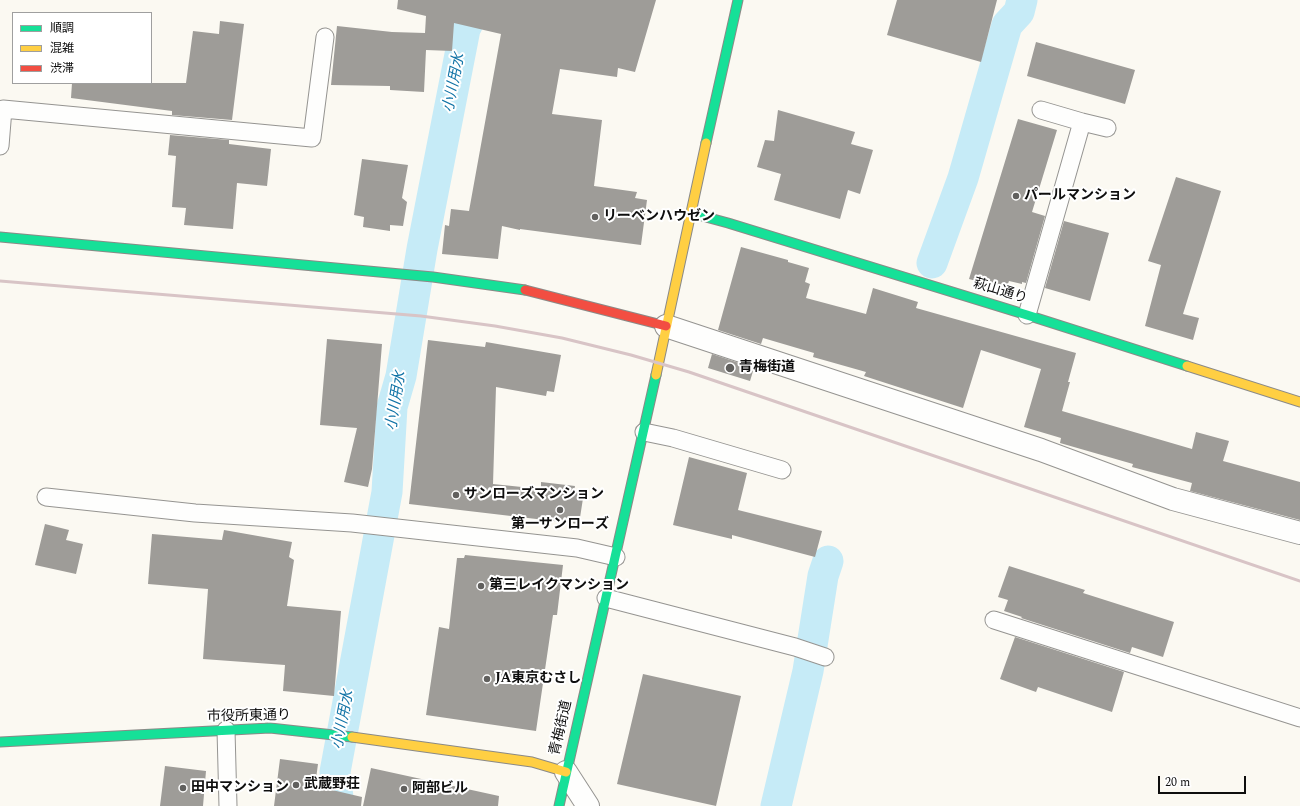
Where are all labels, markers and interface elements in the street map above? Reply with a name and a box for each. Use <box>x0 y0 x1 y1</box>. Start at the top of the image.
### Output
legend <box>12 12 152 84</box>
text: 順調 <box>50 19 74 38</box>
text: 混雑 <box>50 39 74 58</box>
water label: 小川用水 <box>440 52 470 114</box>
text: 渋滞 <box>50 59 74 78</box>
place label: パールマンション <box>1024 188 1136 204</box>
marker: パールマンション <box>1011 191 1021 201</box>
place label: リーベンハウゼン <box>603 209 715 225</box>
marker: リーベンハウゼン <box>590 212 600 222</box>
street label: 萩山通り <box>971 276 1029 308</box>
place label: 青梅街道 <box>739 360 795 376</box>
marker: 青梅街道 <box>724 362 736 374</box>
water label: 小川用水 <box>383 370 411 432</box>
place label: サンローズマンション <box>464 487 604 503</box>
marker: サンローズマンション <box>451 490 461 500</box>
marker: 第一サンローズ <box>555 505 565 515</box>
place label: 第一サンローズ <box>511 517 609 533</box>
place label: 第三レイクマンション <box>489 578 629 594</box>
marker: 第三レイクマンション <box>476 581 486 591</box>
place label: JA東京むさし <box>495 671 581 687</box>
marker: JA東京むさし <box>482 674 492 684</box>
water label: 小川用水 <box>329 689 359 751</box>
street label: 青梅街道 <box>548 699 576 757</box>
street label: 市役所東通り <box>207 708 291 726</box>
scale bar <box>1160 768 1248 794</box>
text: 20 m <box>1165 773 1190 792</box>
place label: 武蔵野荘 <box>304 777 360 793</box>
place label: 田中マンション <box>191 780 289 796</box>
marker: 武蔵野荘 <box>291 780 301 790</box>
place label: 阿部ビル <box>412 781 468 797</box>
marker: 田中マンション <box>178 783 188 793</box>
marker: 阿部ビル <box>399 784 409 794</box>

